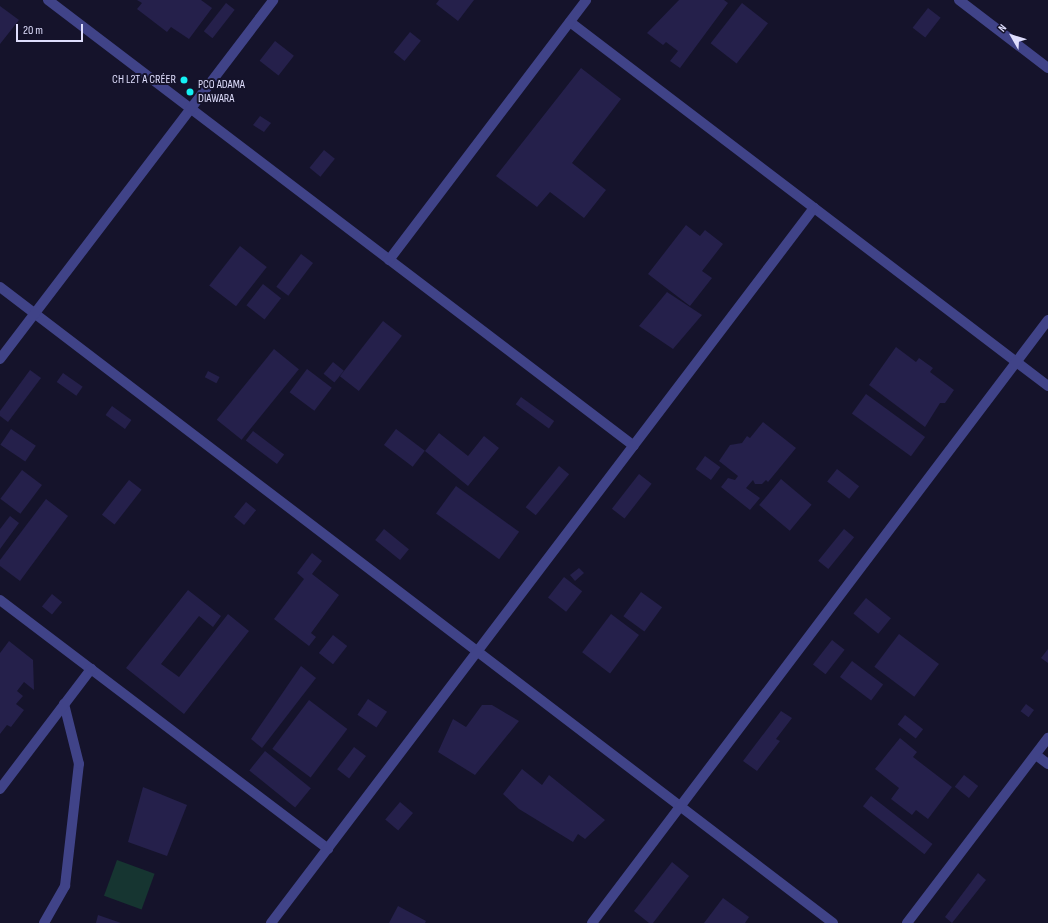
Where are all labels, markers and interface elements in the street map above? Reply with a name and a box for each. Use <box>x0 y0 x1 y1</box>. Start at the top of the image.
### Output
scale bar <box>18 16 85 42</box>
north arrow <box>992 16 1032 56</box>
text: N <box>995 22 1009 35</box>
text: 20 m <box>23 23 43 38</box>
place label: CH L2T A CRÉER <box>112 73 176 87</box>
marker: CH L2T A CRÉER <box>179 75 189 85</box>
place label: PCO ADAMA DIAWARA <box>198 78 245 106</box>
marker: PCO ADAMA DIAWARA <box>185 87 195 97</box>

